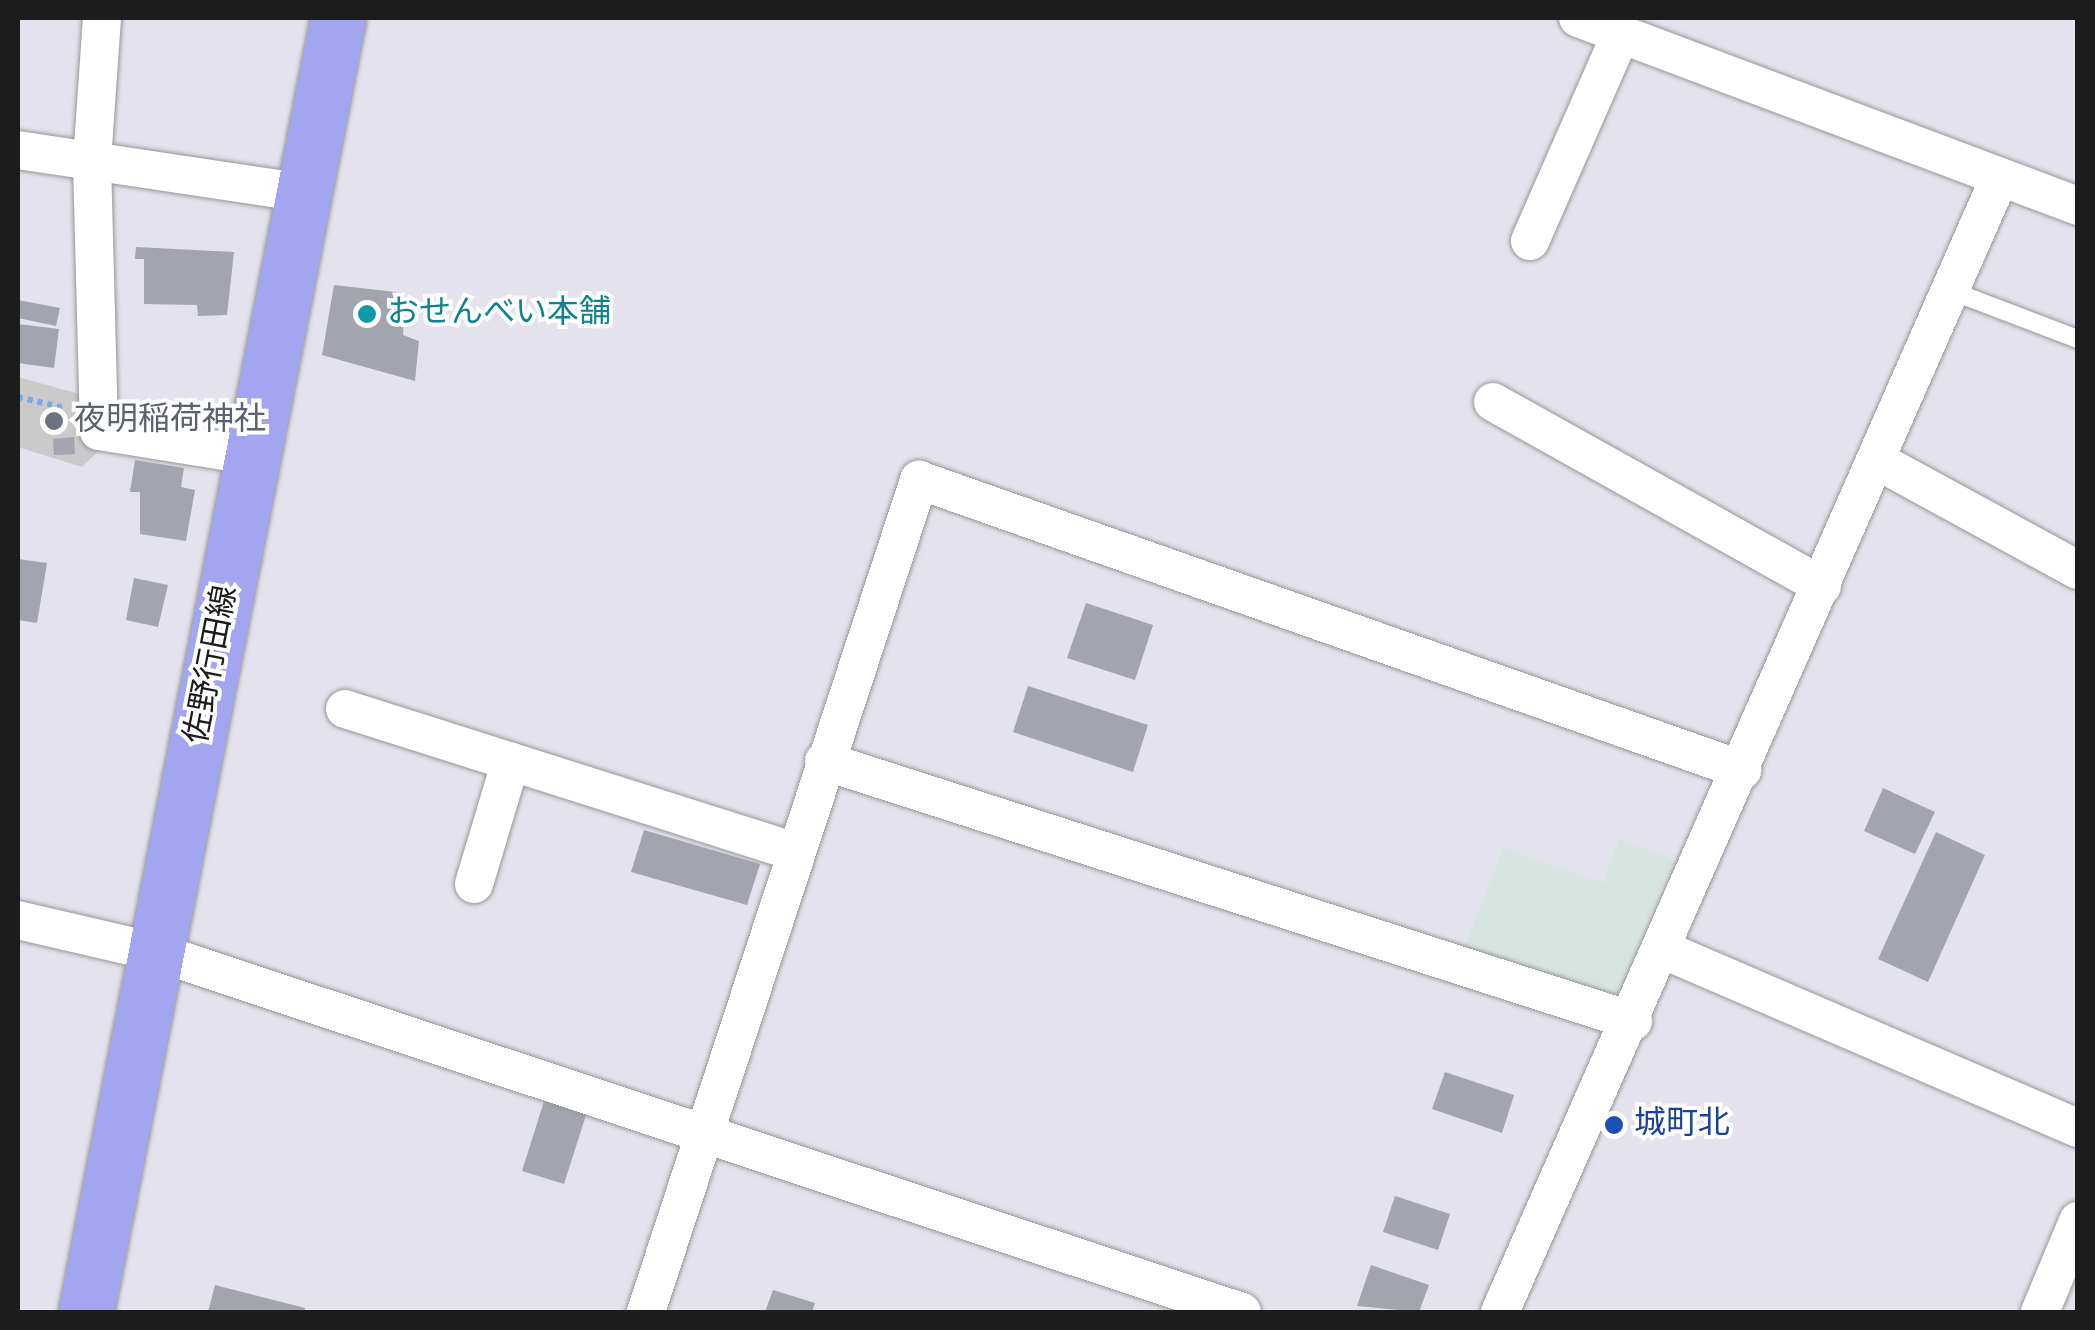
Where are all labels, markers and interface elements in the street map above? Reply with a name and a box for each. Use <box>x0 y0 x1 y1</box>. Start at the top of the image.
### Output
place label: おせんべい本舗 <box>387 295 611 333</box>
marker: おせんべい本舗 <box>356 303 378 325</box>
place label: 夜明稲荷神社 <box>74 402 266 440</box>
marker: 夜明稲荷神社 <box>43 410 65 432</box>
street label: 佐野行田線 <box>179 583 247 747</box>
place label: 城町北 <box>1634 1106 1730 1144</box>
marker: 城町北 <box>1603 1114 1625 1136</box>

